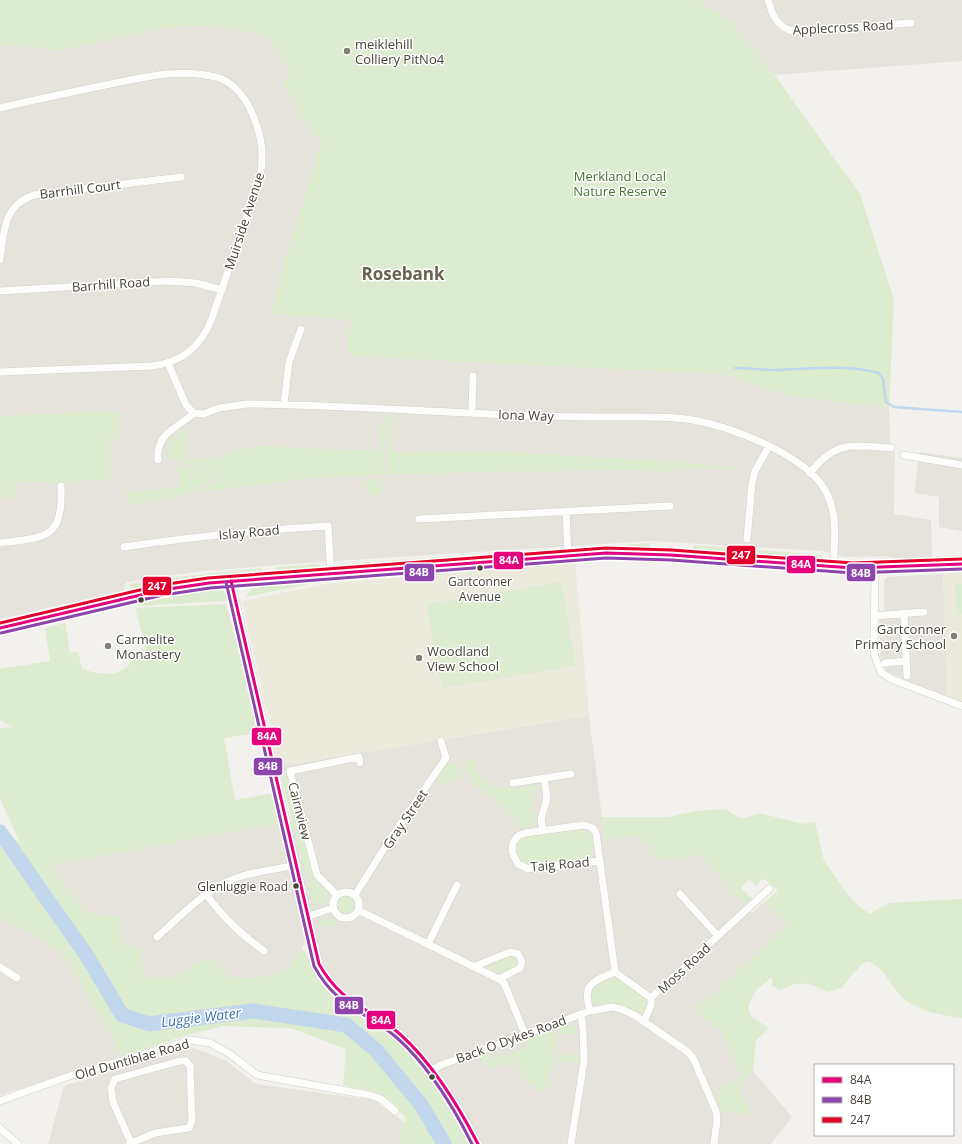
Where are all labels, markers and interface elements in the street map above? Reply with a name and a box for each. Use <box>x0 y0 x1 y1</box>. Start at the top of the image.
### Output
street label: Applecross Road <box>792 15 894 39</box>
place label: meiklehill Colliery PitNo4 <box>355 35 445 68</box>
marker: meiklehill Colliery PitNo4 <box>342 46 352 56</box>
park label: Merkland Local Nature Reserve <box>573 167 667 200</box>
street label: Muirside Avenue <box>220 170 268 272</box>
street label: Barrhill Court <box>39 175 122 203</box>
district label: Rosebank <box>362 262 445 285</box>
street label: Barrhill Road <box>71 272 151 296</box>
street label: Iona Way <box>498 405 555 425</box>
street label: Islay Road <box>218 520 280 544</box>
line badge: 247 <box>726 545 756 565</box>
text: 247 <box>732 547 750 562</box>
line badge: 84A <box>493 551 524 570</box>
text: 84A <box>499 552 519 567</box>
line badge: 84A <box>786 555 816 574</box>
text: 84A <box>791 556 811 571</box>
line badge: 84B <box>404 563 435 582</box>
marker: Gartconner Avenue <box>475 563 485 573</box>
line badge: 84B <box>846 563 876 582</box>
text: 84B <box>409 564 429 579</box>
text: 84B <box>851 565 871 580</box>
place label: Gartconner Avenue <box>448 573 512 605</box>
line badge: 247 <box>142 576 172 596</box>
text: 247 <box>148 578 166 593</box>
unlabelled marker <box>136 595 146 605</box>
place label: Gartconner Primary School <box>855 620 947 653</box>
place label: Carmelite Monastery <box>116 630 181 663</box>
marker: Gartconner Primary School <box>949 631 959 641</box>
marker: Carmelite Monastery <box>103 641 113 651</box>
place label: Woodland View School <box>427 642 499 675</box>
marker: Woodland View School <box>414 653 424 663</box>
line badge: 84A <box>251 727 282 746</box>
text: 84A <box>257 728 277 743</box>
line badge: 84B <box>253 757 283 776</box>
text: 84B <box>258 758 278 773</box>
street label: Cairnview <box>284 780 316 842</box>
street label: Gray Street <box>378 785 432 852</box>
street label: Taig Road <box>530 852 590 876</box>
place label: Glenluggie Road <box>197 878 288 895</box>
marker: Glenluggie Road <box>291 881 301 891</box>
street label: Moss Road <box>654 939 714 997</box>
line badge: 84B <box>334 996 364 1015</box>
text: 84B <box>339 997 359 1012</box>
water label: Luggie Water <box>160 1003 243 1031</box>
line badge: 84A <box>366 1010 396 1030</box>
street label: Back O Dykes Road <box>453 1011 569 1067</box>
text: 84A <box>371 1012 391 1027</box>
street label: Old Duntiblae Road <box>73 1034 191 1084</box>
legend <box>814 1064 954 1136</box>
text: 84A <box>850 1071 872 1088</box>
unlabelled marker <box>427 1072 437 1082</box>
text: 84B <box>850 1091 872 1108</box>
text: 247 <box>850 1111 871 1128</box>

